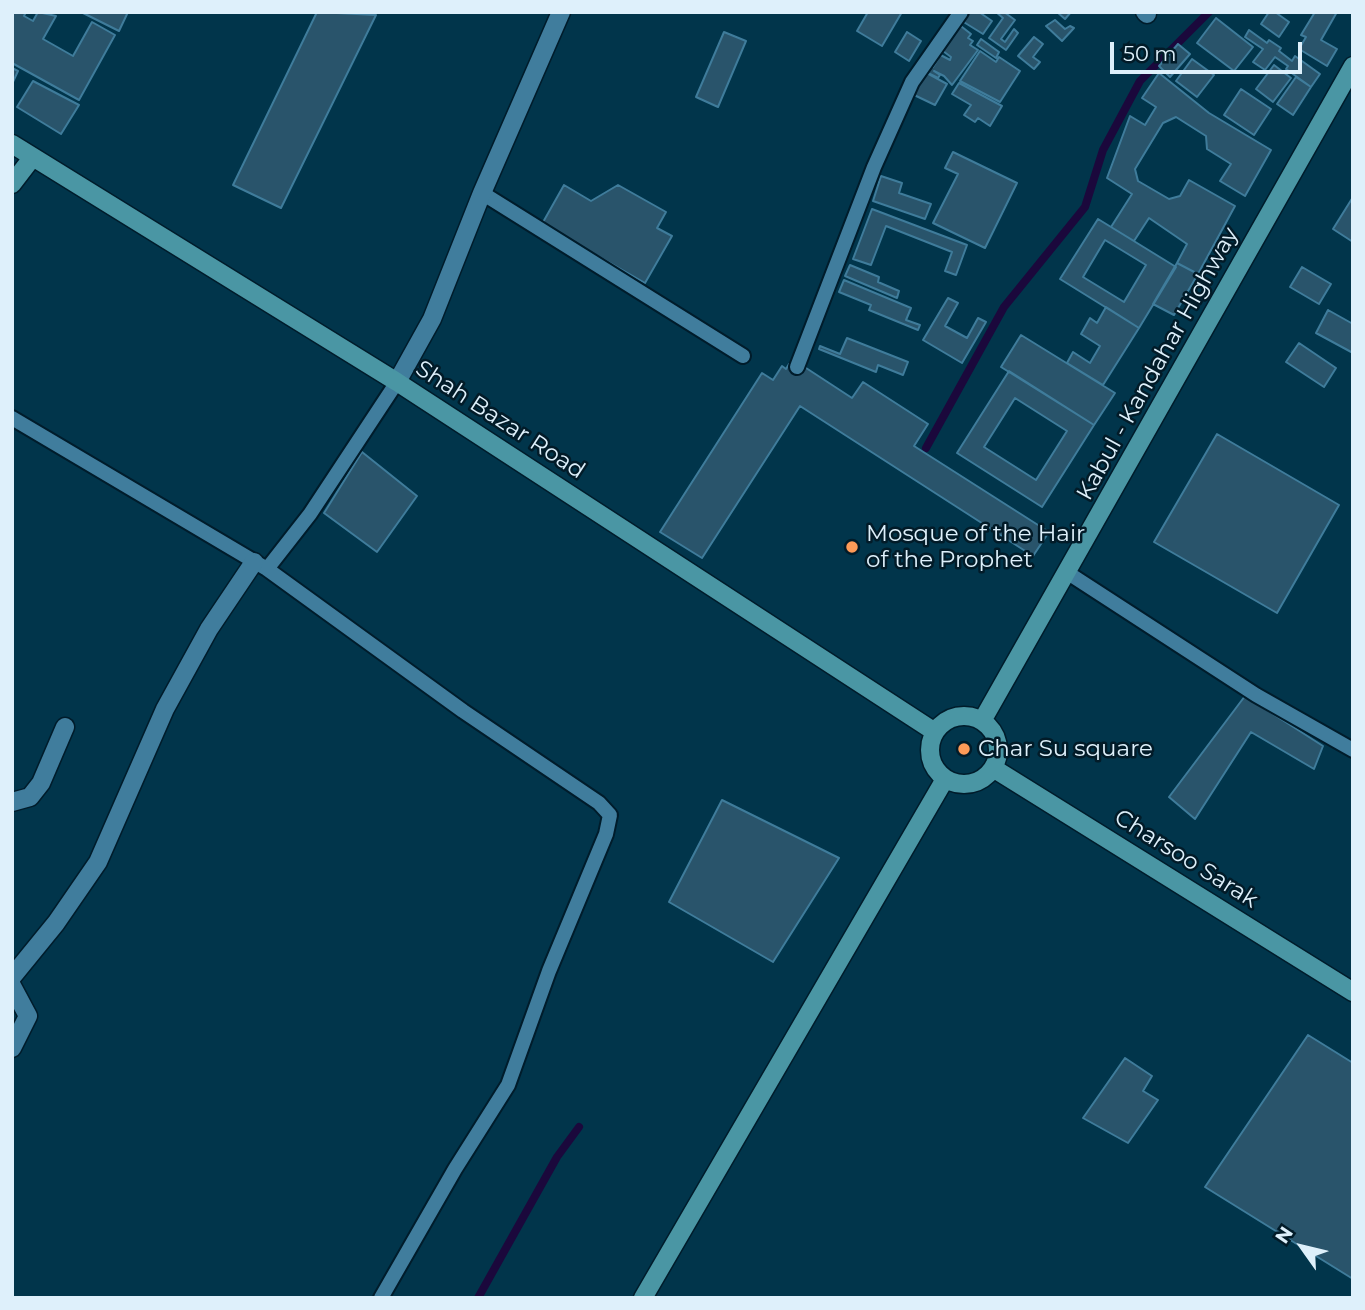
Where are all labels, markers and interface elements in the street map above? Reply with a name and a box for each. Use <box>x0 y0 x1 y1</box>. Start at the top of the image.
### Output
scale bar <box>1113 28 1306 72</box>
text: 50 m <box>1123 41 1177 66</box>
street label: Kabul - Kandahar Highway <box>1071 223 1245 505</box>
street label: Shah Bazar Road <box>410 355 590 485</box>
place label: Mosque of the Hair of the Prophet <box>866 520 1085 574</box>
marker: Mosque of the Hair of the Prophet <box>844 539 860 555</box>
place label: Char Su square <box>978 735 1153 763</box>
marker: Char Su square <box>956 741 972 757</box>
street label: Charsoo Sarak <box>1109 804 1263 914</box>
north arrow <box>1267 1212 1337 1282</box>
text: N <box>1270 1222 1298 1248</box>

